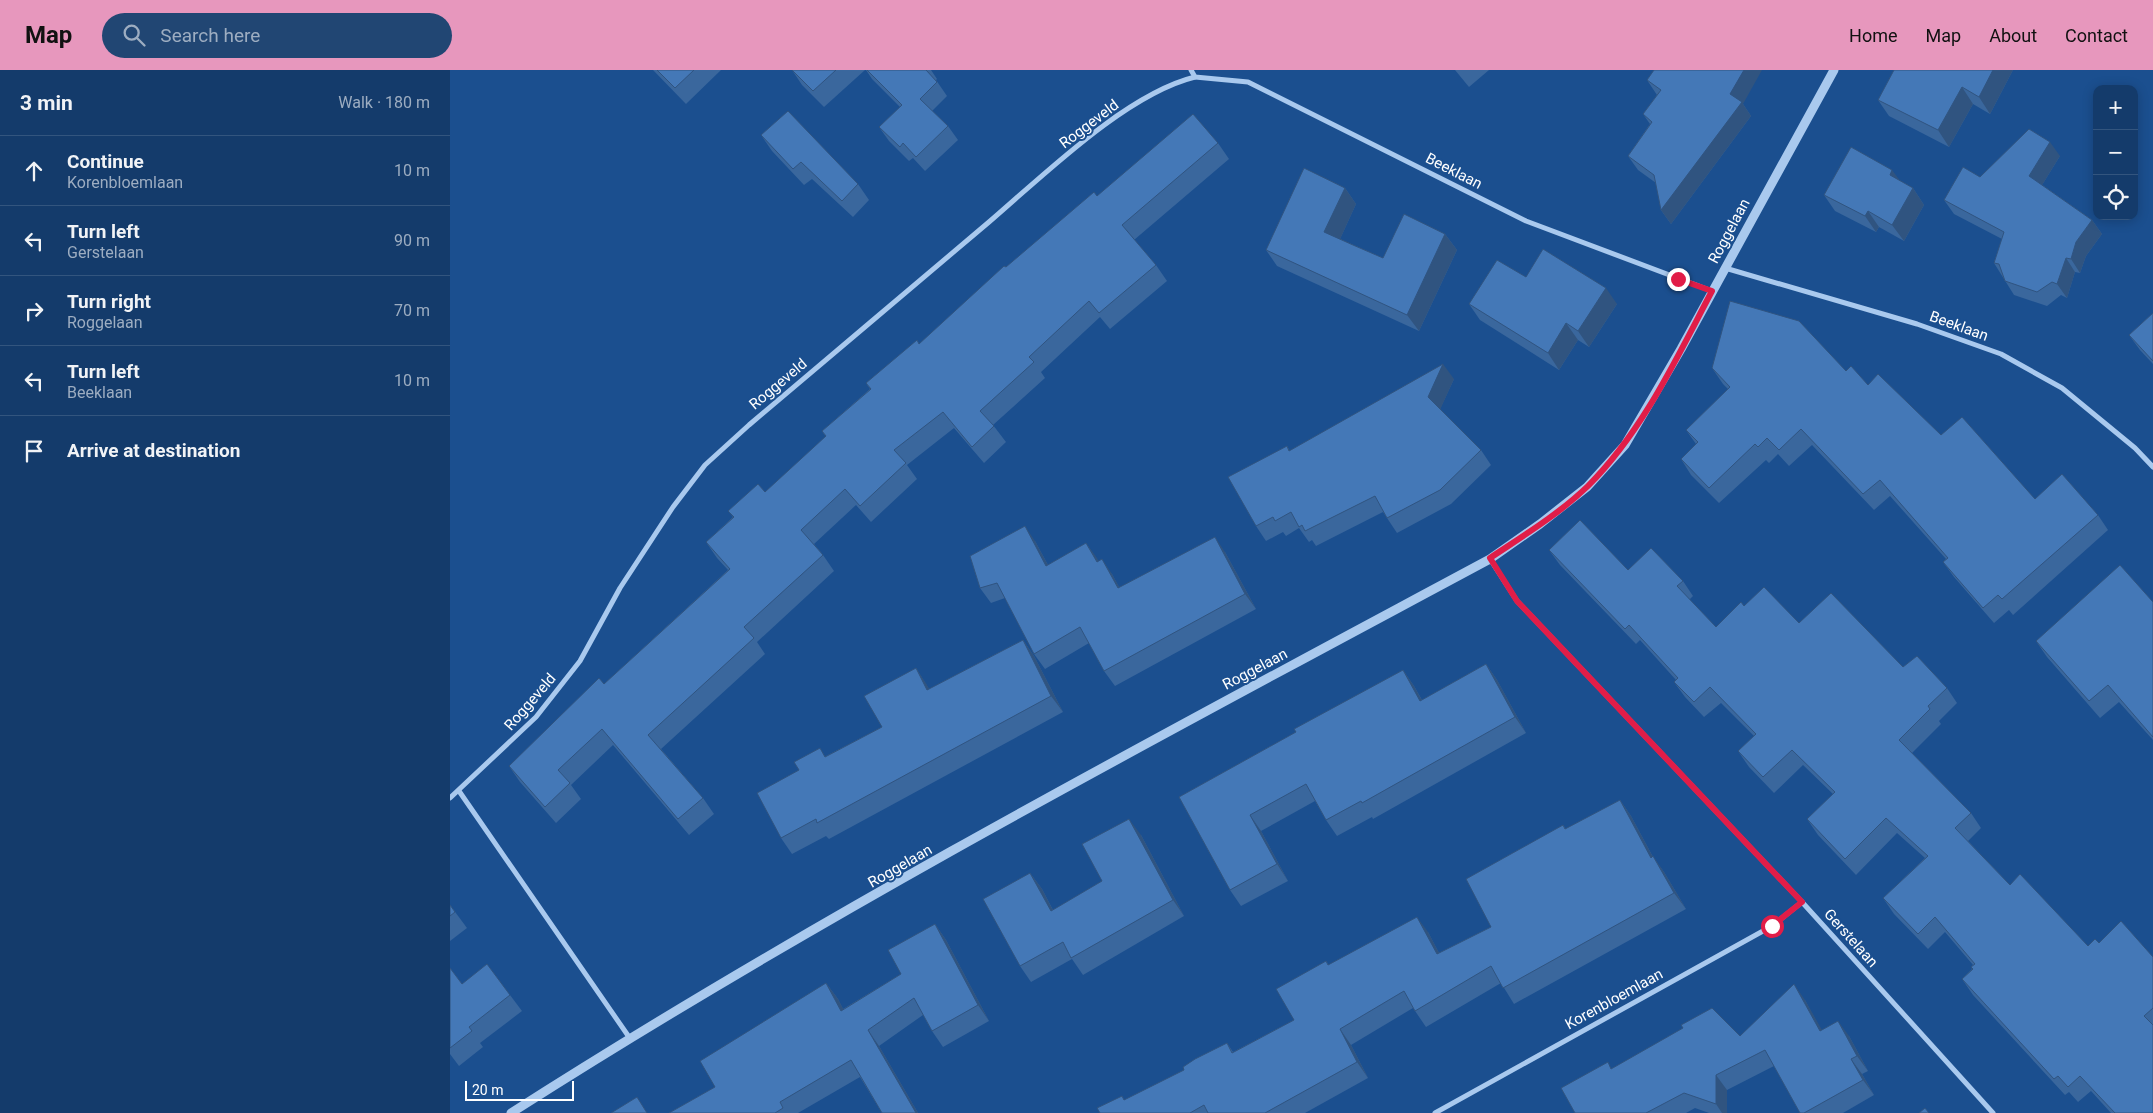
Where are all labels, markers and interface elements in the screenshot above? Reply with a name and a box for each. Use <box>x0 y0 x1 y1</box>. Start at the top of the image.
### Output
search box <box>102 13 452 58</box>
text: Map <box>25 21 72 49</box>
icon: search <box>120 21 148 49</box>
text: Search here <box>160 24 260 47</box>
text: Home <box>1849 25 1898 46</box>
text: Map <box>1926 25 1961 46</box>
text: About <box>1989 25 2037 46</box>
text: Contact <box>2065 25 2128 46</box>
map controls <box>2093 85 2138 220</box>
button: + <box>2093 85 2138 130</box>
text: 3 min <box>20 91 73 115</box>
text: Walk · 180 m <box>338 93 430 112</box>
street label: Roggeveld <box>1056 96 1122 152</box>
button: − <box>2093 130 2138 175</box>
street label: Beeklaan <box>1423 149 1485 193</box>
text: Continue <box>67 150 144 173</box>
icon: ahead <box>20 157 48 185</box>
text: 10 m <box>394 161 430 180</box>
text: Korenbloemlaan <box>67 173 183 192</box>
button: locate <box>2093 175 2138 220</box>
street label: Roggelaan <box>1704 195 1754 267</box>
text: Turn left <box>67 220 140 243</box>
icon: left <box>20 227 48 255</box>
text: 90 m <box>394 231 430 250</box>
text: Gerstelaan <box>67 243 144 262</box>
route end <box>1667 268 1690 291</box>
text: Turn right <box>67 290 151 313</box>
icon: right <box>20 297 48 325</box>
text: 70 m <box>394 301 430 320</box>
street label: Beeklaan <box>1927 307 1991 345</box>
text: Roggelaan <box>67 313 143 332</box>
street label: Roggeveld <box>746 355 810 413</box>
text: Turn left <box>67 360 140 383</box>
icon: left <box>20 367 48 395</box>
text: 10 m <box>394 371 430 390</box>
text: Beeklaan <box>67 383 132 402</box>
icon: arrive <box>20 437 48 465</box>
text: Arrive at destination <box>67 439 240 462</box>
street label: Roggelaan <box>1219 644 1291 694</box>
street label: Roggeveld <box>500 670 560 734</box>
street label: Roggelaan <box>865 840 935 892</box>
street label: Gerstelaan <box>1820 905 1882 971</box>
route start <box>1761 915 1784 938</box>
street label: Korenbloemlaan <box>1562 965 1666 1033</box>
scale bar <box>465 1078 574 1101</box>
text: 20 m <box>472 1082 504 1098</box>

